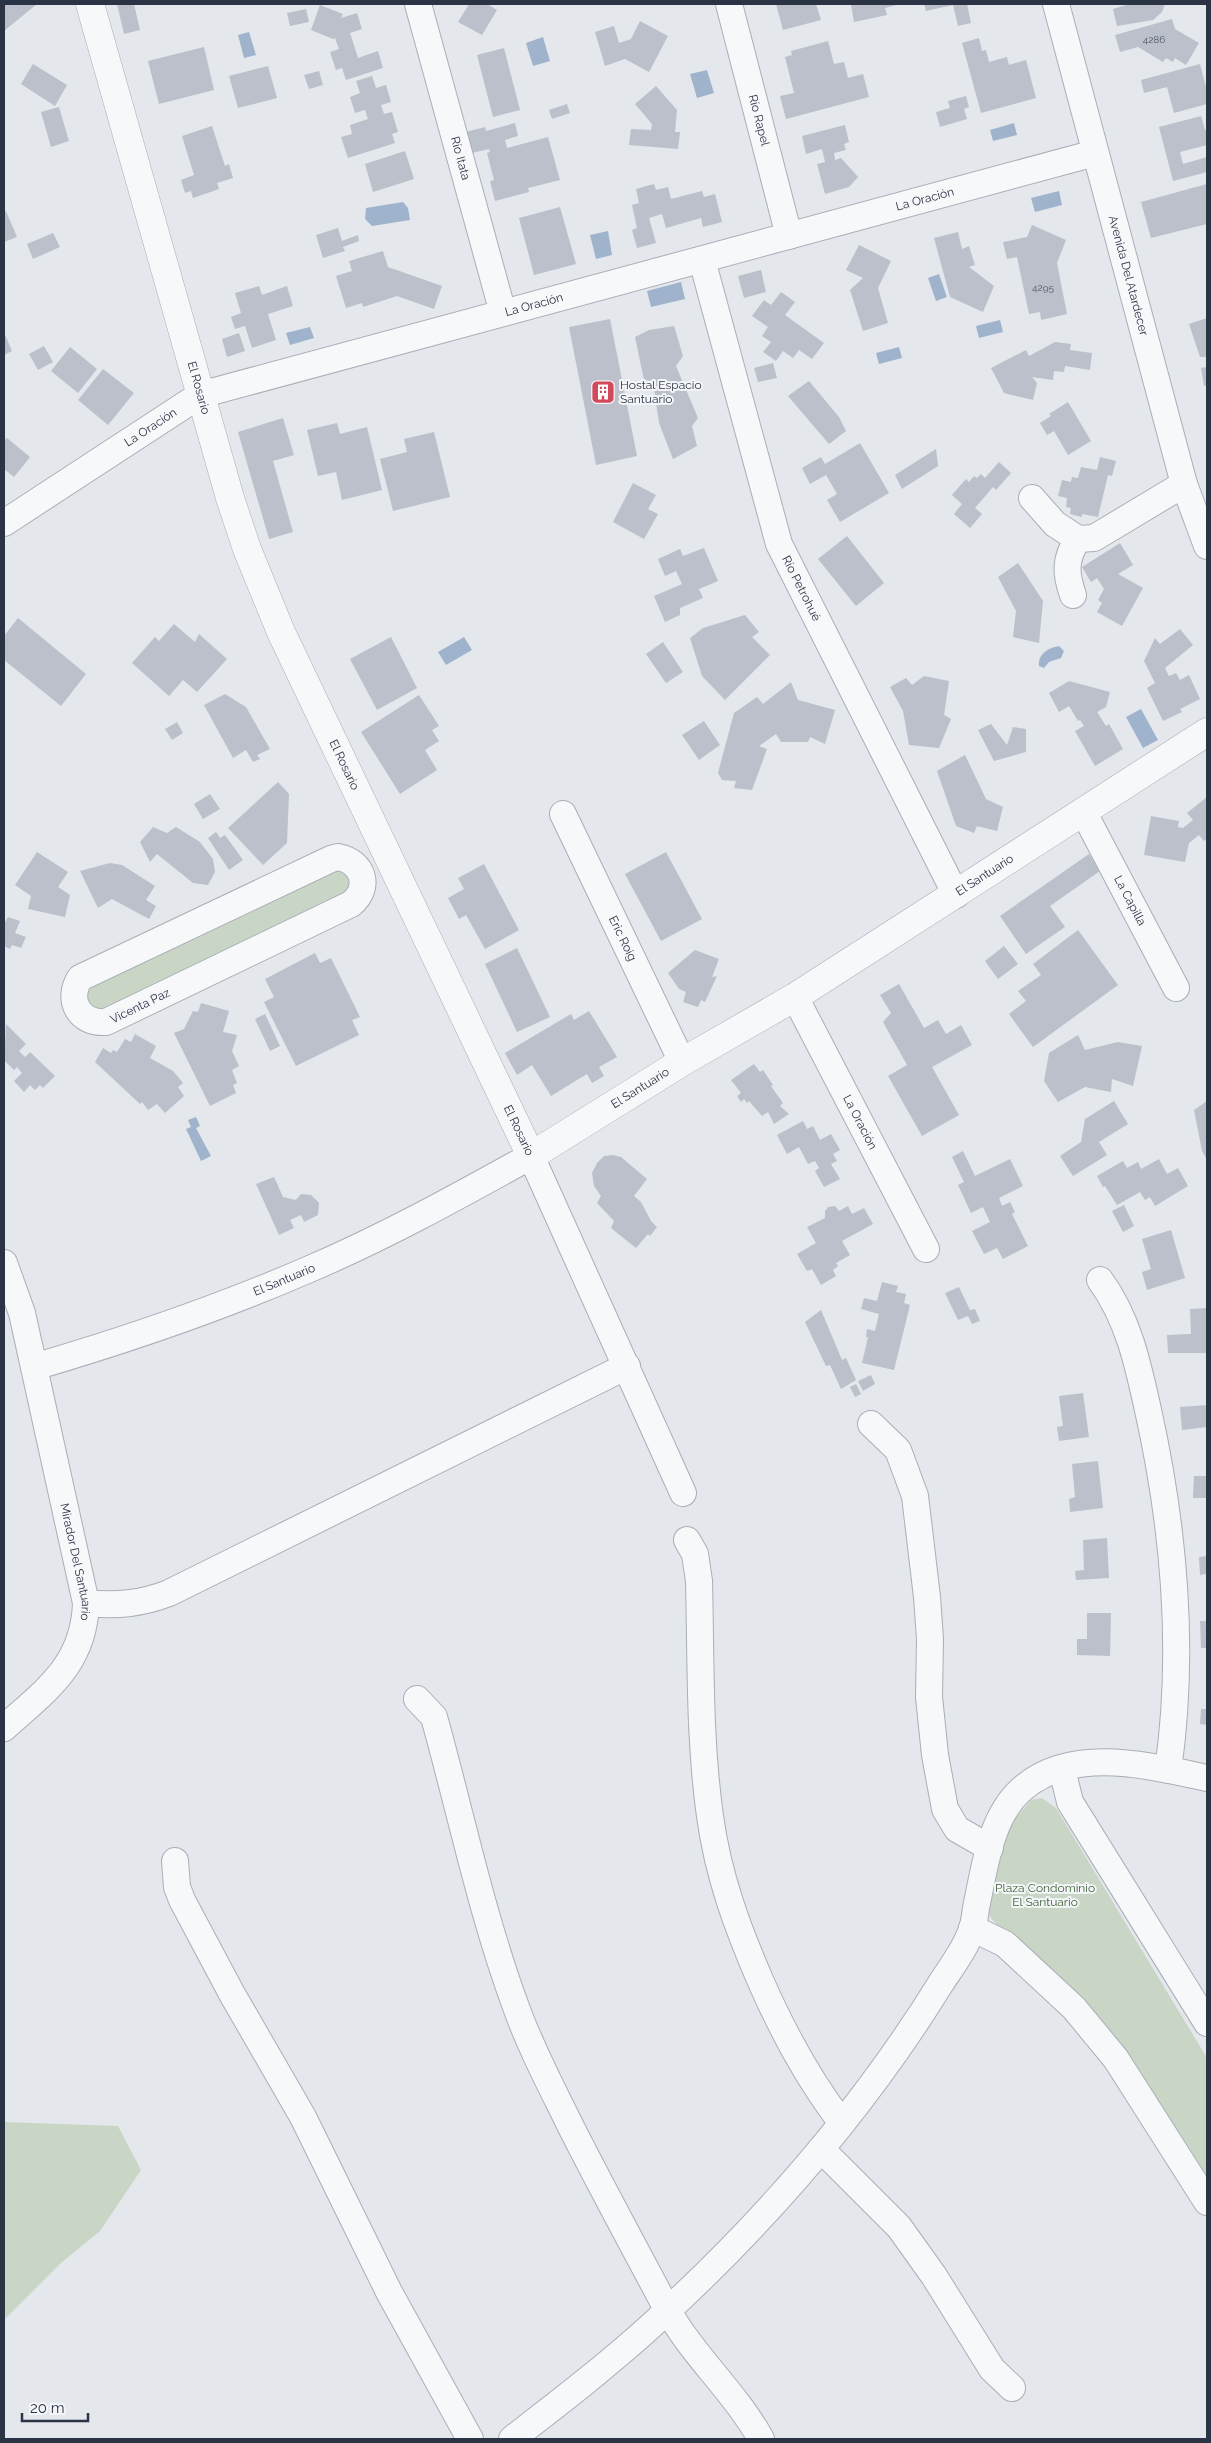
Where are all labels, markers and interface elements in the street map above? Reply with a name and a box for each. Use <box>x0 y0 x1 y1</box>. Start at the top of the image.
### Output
house number: 4286 <box>1143 34 1165 45</box>
street label: Río Rapel <box>746 93 773 148</box>
street label: Río Itata <box>448 135 473 182</box>
street label: La Oración <box>894 184 956 214</box>
street label: Avenida Del Atardecer <box>1106 214 1151 338</box>
house number: 4295 <box>1032 282 1055 293</box>
street label: La Oración <box>503 290 565 319</box>
street label: El Rosario <box>185 360 213 416</box>
place label: Hostal Espacio Santuario <box>620 378 702 406</box>
building icon: Hostal Espacio Santuario <box>590 379 616 405</box>
street label: La Oración <box>122 405 179 449</box>
street label: Río Petrohué <box>779 553 824 623</box>
street label: El Rosario <box>326 737 362 792</box>
street label: El Santuario <box>953 851 1016 899</box>
street label: La Capilla <box>1111 873 1149 928</box>
street label: Eric Roig <box>606 913 640 963</box>
street label: Vicenta Paz <box>108 985 172 1026</box>
street label: El Santuario <box>608 1065 672 1111</box>
street label: La Oración <box>840 1092 880 1152</box>
street label: El Rosario <box>501 1103 537 1158</box>
street label: El Santuario <box>251 1261 317 1299</box>
street label: Mirador Del Santuario <box>57 1502 93 1622</box>
park label: Plaza Condominio El Santuario <box>995 1881 1095 1909</box>
scale bar <box>22 2390 89 2422</box>
text: 20 m <box>30 2399 65 2417</box>

